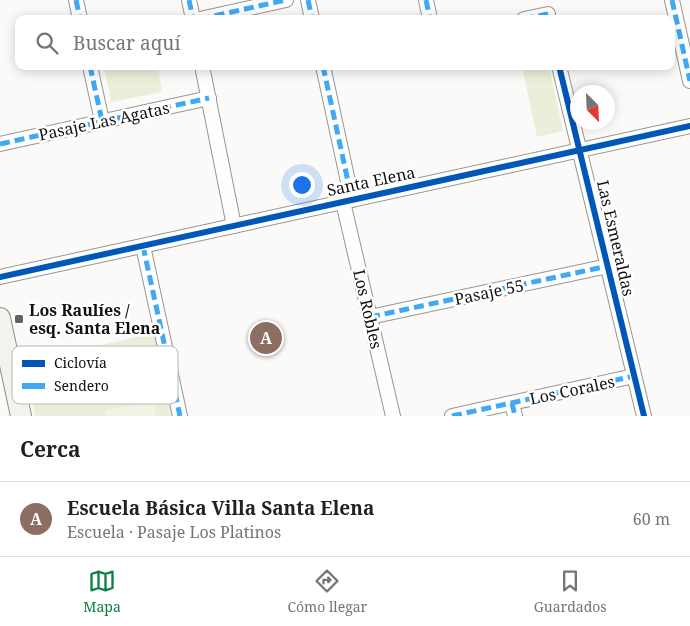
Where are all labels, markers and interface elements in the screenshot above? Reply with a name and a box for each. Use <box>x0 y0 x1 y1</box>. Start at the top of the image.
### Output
search box <box>15 15 675 70</box>
icon: search <box>33 29 61 57</box>
text: Buscar aquí <box>73 30 181 56</box>
north arrow <box>570 85 615 130</box>
street label: Pasaje Las Agatas <box>37 96 171 146</box>
street label: Santa Elena <box>325 161 417 201</box>
your location <box>289 172 315 198</box>
street label: Las Esmeraldas <box>592 178 640 298</box>
street label: Los Robles <box>348 267 388 351</box>
street label: Pasaje 55 <box>452 274 526 310</box>
place label: Los Raulíes / esq. Santa Elena <box>29 299 161 339</box>
marker: Los Raulíes / esq. Santa Elena <box>13 313 25 325</box>
pin: A <box>250 319 282 357</box>
legend <box>12 346 178 404</box>
text: Ciclovía <box>54 353 107 372</box>
street label: Los Corales <box>527 370 617 410</box>
text: Sendero <box>54 376 109 395</box>
text: Cerca <box>20 435 81 463</box>
text: Escuela Básica Villa Santa Elena <box>67 495 374 521</box>
text: A <box>30 508 42 530</box>
text: 60 m <box>633 508 670 530</box>
text: Escuela · Pasaje Los Platinos <box>67 521 281 543</box>
tab: Mapa <box>83 567 121 616</box>
tab: Cómo llegar <box>287 567 367 616</box>
tab: Guardados <box>534 567 607 616</box>

